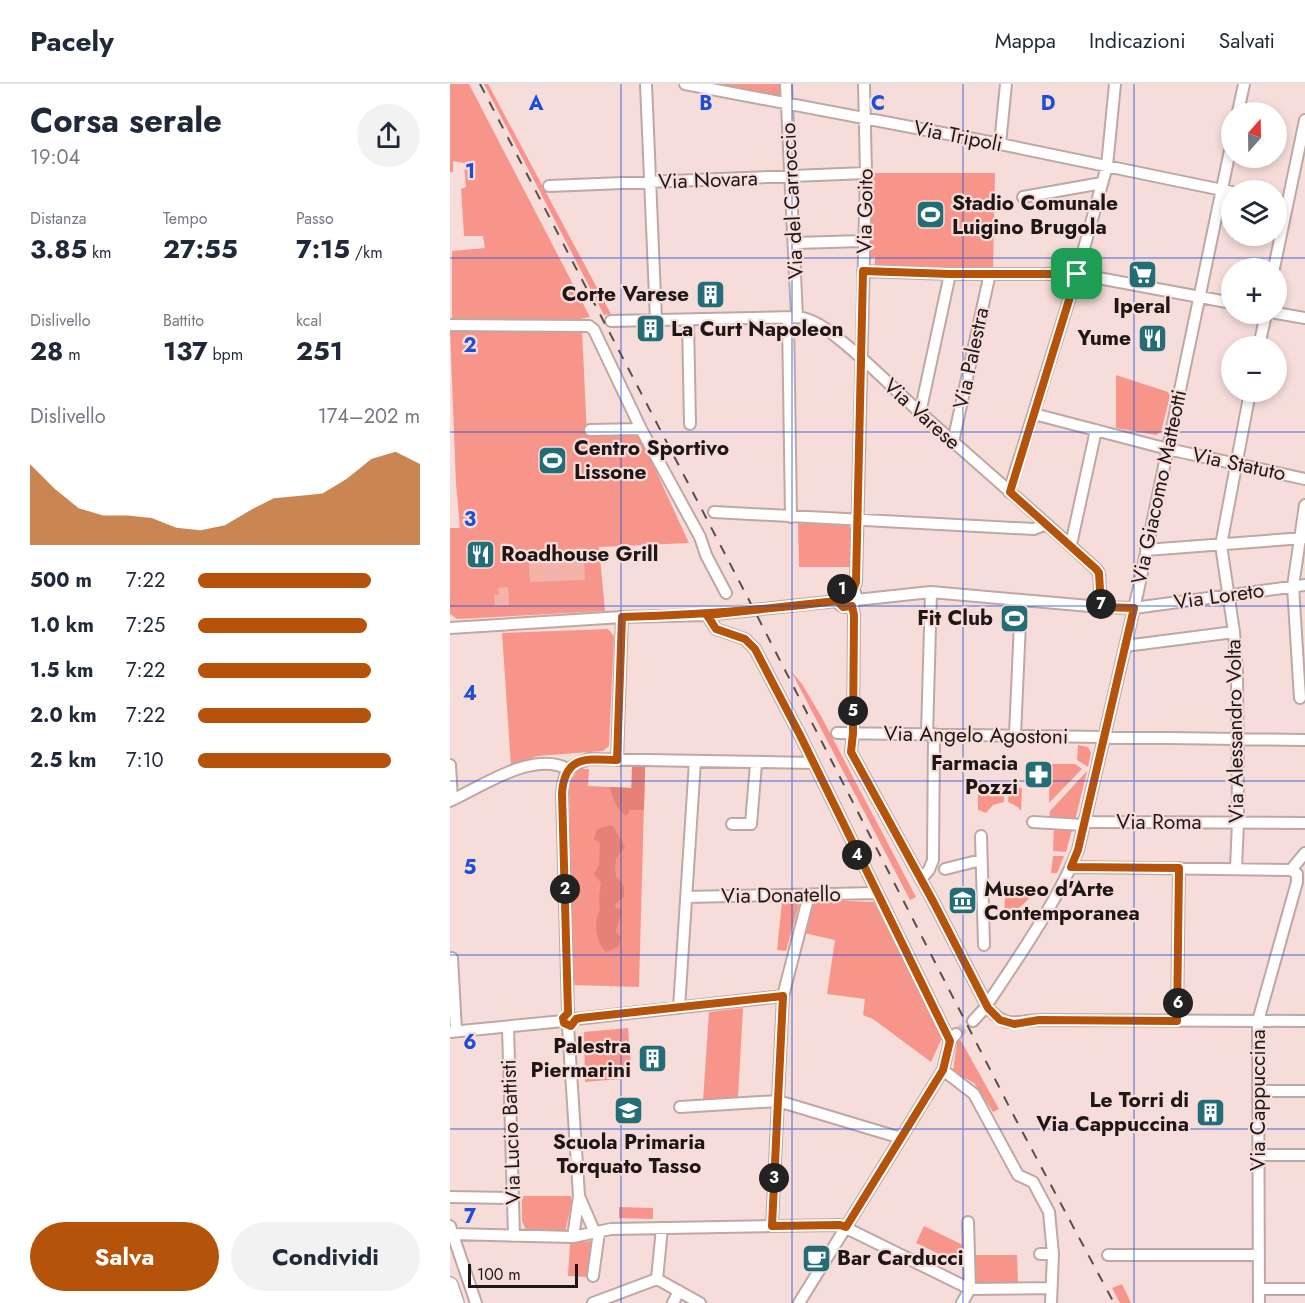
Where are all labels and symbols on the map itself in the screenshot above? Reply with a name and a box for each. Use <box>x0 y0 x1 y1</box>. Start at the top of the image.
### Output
text: A <box>528 89 544 118</box>
text: B <box>699 89 713 118</box>
text: C <box>871 89 885 118</box>
text: D <box>1041 89 1055 118</box>
north arrow <box>1221 102 1287 168</box>
street label: Via Tripoli <box>911 113 1005 159</box>
street label: Via del Carroccio <box>773 122 811 280</box>
text: 1 <box>465 157 475 186</box>
street label: Via Novara <box>658 163 758 197</box>
street label: Via Goito <box>849 168 881 254</box>
place label: Stadio Comunale Luigino Brugola <box>952 188 1118 242</box>
sports icon: Stadio Comunale Luigino Brugola <box>915 199 947 231</box>
pin <box>1051 248 1102 299</box>
supermarket icon: Iperal <box>1126 259 1158 291</box>
building icon: Corte Varese <box>694 278 726 310</box>
place label: Corte Varese <box>562 279 689 309</box>
place label: Iperal <box>1113 291 1171 321</box>
street label: Via Palestra <box>946 304 996 412</box>
building icon: La Curt Napoleon <box>634 313 666 345</box>
place label: La Curt Napoleon <box>671 314 844 344</box>
restaurant icon: Yume <box>1136 322 1168 354</box>
place label: Yume <box>1076 323 1131 353</box>
text: 2 <box>463 331 477 360</box>
street label: Via Varese <box>877 371 967 457</box>
street label: Via Giacomo Matteotti <box>1124 387 1194 587</box>
place label: Centro Sportivo Lissone <box>574 433 729 487</box>
street label: Via Statuto <box>1189 439 1289 489</box>
sports icon: Centro Sportivo Lissone <box>537 444 569 476</box>
text: 3 <box>464 505 476 534</box>
restaurant icon: Roadhouse Grill <box>464 538 496 570</box>
place label: Roadhouse Grill <box>501 539 658 569</box>
pin: 1 <box>827 574 857 604</box>
street label: Via Loreto <box>1172 575 1266 617</box>
pin: 7 <box>1086 589 1116 619</box>
sports icon: Fit Club <box>998 602 1030 634</box>
place label: Fit Club <box>917 603 993 633</box>
street label: Via Alessandro Volta <box>1218 639 1252 823</box>
text: 4 <box>463 679 477 708</box>
pin: 5 <box>838 696 868 726</box>
street label: Via Angelo Agostoni <box>883 718 1069 752</box>
place label: Farmacia Pozzi <box>931 748 1018 802</box>
pharmacy icon: Farmacia Pozzi <box>1023 759 1055 791</box>
street label: Via Roma <box>1116 807 1202 837</box>
pin: 4 <box>842 840 872 870</box>
text: 5 <box>464 853 477 882</box>
pin: 2 <box>550 874 580 904</box>
place label: Museo d'Arte Contemporanea <box>984 874 1140 928</box>
street label: Via Donatello <box>721 879 841 911</box>
museum icon: Museo d'Arte Contemporanea <box>947 885 979 917</box>
pin: 6 <box>1163 988 1193 1018</box>
text: 6 <box>463 1028 477 1057</box>
street label: Via Cappuccina <box>1243 1029 1273 1171</box>
place label: Palestra Piermarini <box>531 1031 631 1085</box>
building icon: Palestra Piermarini <box>636 1042 668 1074</box>
street label: Via Lucio Battisti <box>493 1059 529 1205</box>
place label: Le Torri di Via Cappuccina <box>1035 1085 1189 1139</box>
school or university icon: Scuola Primaria Torquato Tasso <box>613 1095 645 1127</box>
building icon: Le Torri di Via Cappuccina <box>1194 1096 1226 1128</box>
place label: Scuola Primaria Torquato Tasso <box>553 1127 705 1181</box>
pin: 3 <box>759 1163 789 1193</box>
text: 7 <box>464 1202 477 1231</box>
cafe icon: Bar Carducci <box>800 1242 832 1274</box>
place label: Bar Carducci <box>837 1243 963 1273</box>
scale bar <box>468 1261 578 1288</box>

